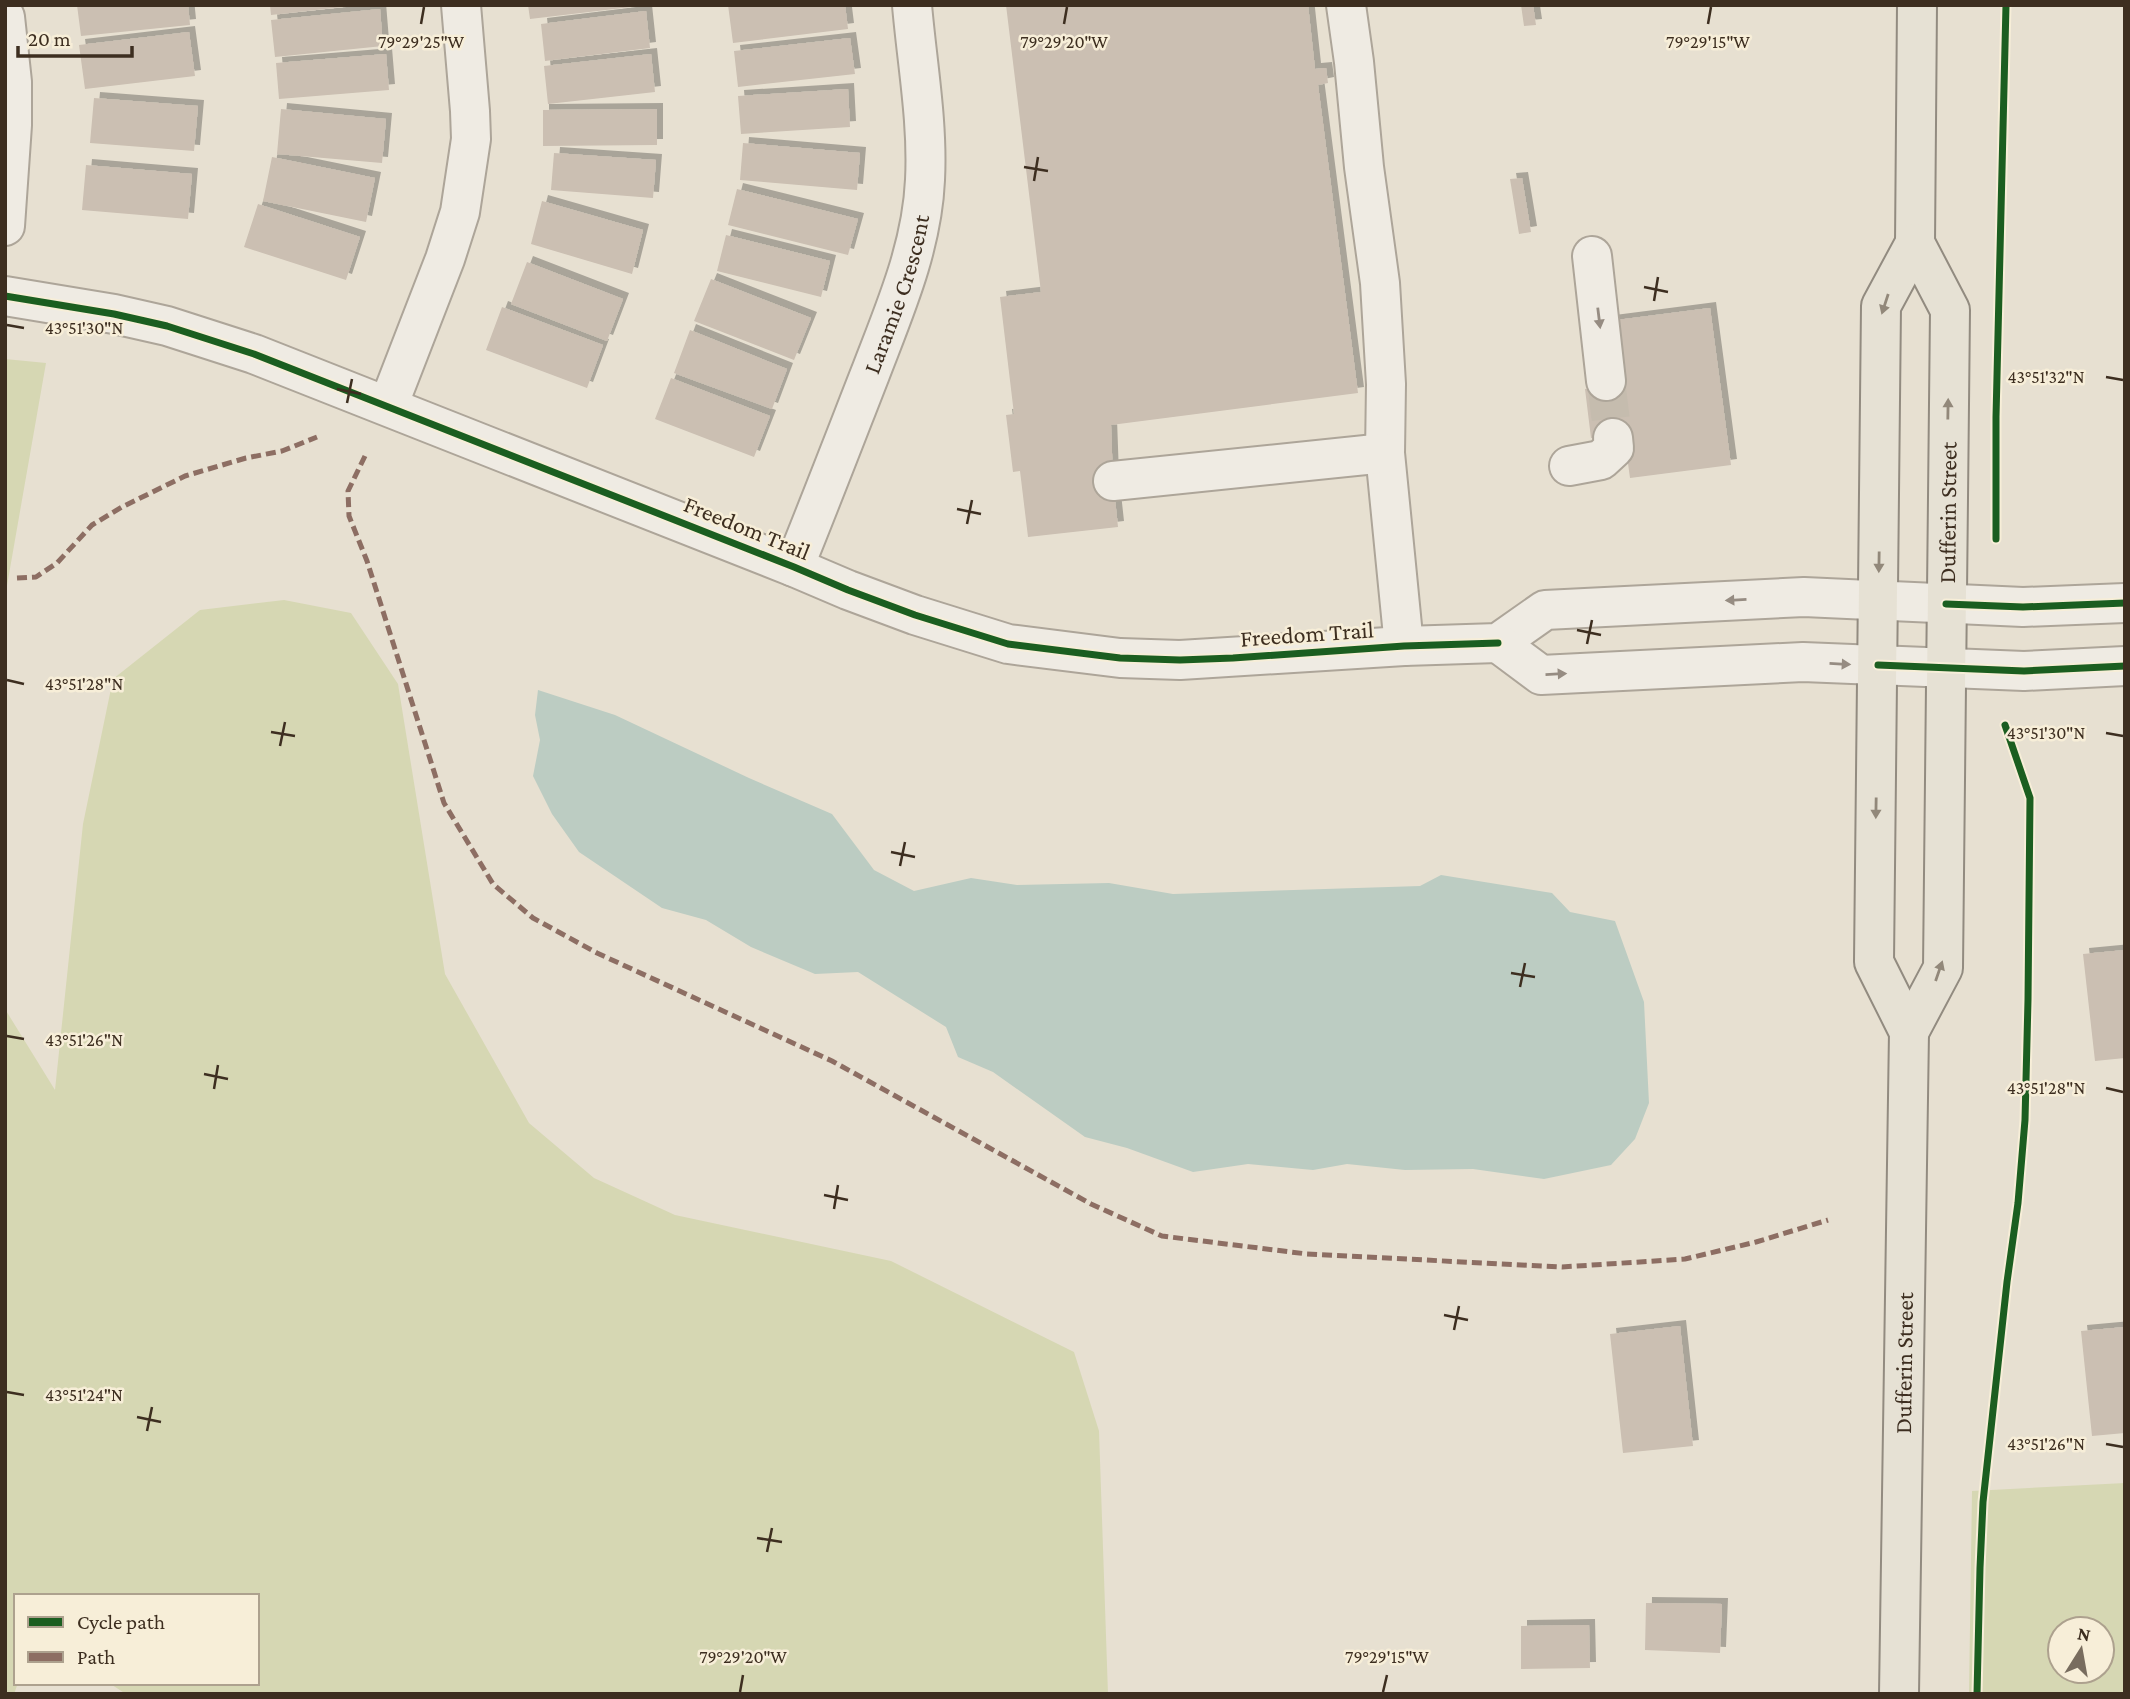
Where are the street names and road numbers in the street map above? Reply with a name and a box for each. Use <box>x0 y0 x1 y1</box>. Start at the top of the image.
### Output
street label: Laramie Crescent <box>857 211 934 377</box>
street label: Dufferin Street <box>1933 440 1962 584</box>
street label: Freedom Trail <box>680 490 814 565</box>
street label: Freedom Trail <box>1239 615 1375 652</box>
street label: Dufferin Street <box>1889 1291 1918 1434</box>

